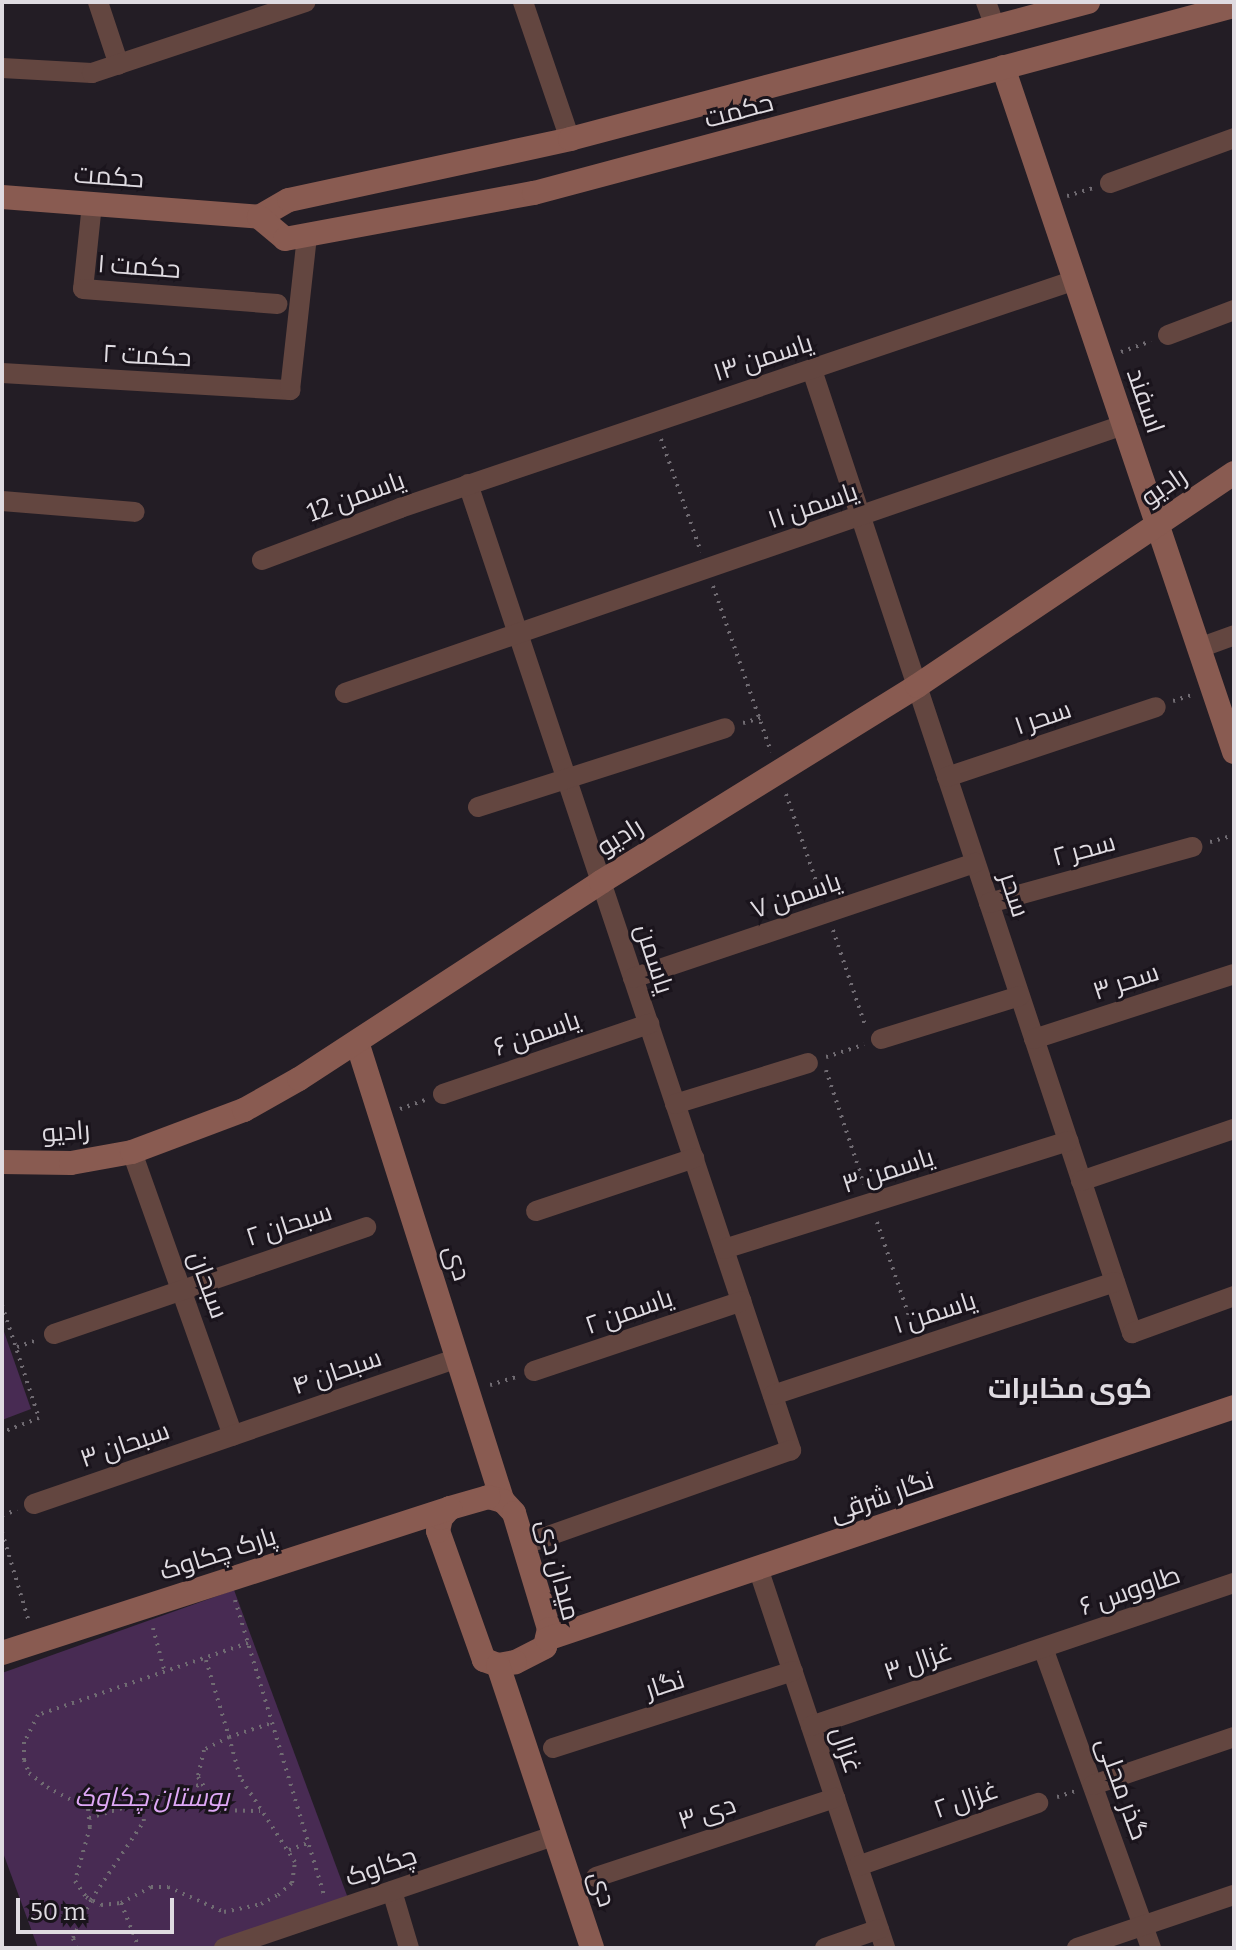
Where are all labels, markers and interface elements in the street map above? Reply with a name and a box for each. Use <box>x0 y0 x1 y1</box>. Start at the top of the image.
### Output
street label: حکمت <box>701 87 777 135</box>
street label: حکمت <box>73 159 145 195</box>
street label: حکمت ۱ <box>96 249 182 285</box>
street label: یاسمن ۱۳ <box>709 327 817 389</box>
street label: حکمت ۲ <box>102 338 192 374</box>
street label: اسفند <box>1119 364 1171 438</box>
street label: رادیو <box>1135 461 1193 513</box>
street label: یاسمن 12 <box>303 465 409 529</box>
street label: یاسمن ۱۱ <box>764 476 862 536</box>
street label: سحر ۱ <box>1010 694 1076 742</box>
street label: رادیو <box>591 811 649 863</box>
street label: سحر ۲ <box>1049 827 1119 873</box>
street label: یاسمن ۷ <box>747 866 845 926</box>
street label: سحر <box>992 869 1036 921</box>
street label: یاسمن <box>628 920 680 998</box>
street label: سحر ۳ <box>1089 957 1163 1007</box>
street label: یاسمن ۶ <box>490 1005 584 1063</box>
street label: رادیو <box>41 1115 91 1149</box>
street label: یاسمن ۳ <box>838 1142 938 1200</box>
street label: سبحان ۲ <box>242 1196 336 1254</box>
street label: دی <box>437 1241 477 1285</box>
street label: سبحان <box>181 1247 235 1323</box>
street label: یاسمن ۲ <box>581 1282 677 1342</box>
street label: یاسمن ۱ <box>890 1285 980 1341</box>
street label: سبحان ۴ <box>288 1342 386 1402</box>
district label: کوی مخابرات <box>988 1372 1152 1406</box>
street label: سبحان ۳ <box>76 1415 174 1475</box>
street label: نگار شرقی <box>826 1465 938 1529</box>
street label: میدان دی <box>530 1516 586 1624</box>
street label: پارک چکاوک <box>156 1520 280 1588</box>
street label: طاووس ۶ <box>1076 1559 1184 1623</box>
street label: غزال ۳ <box>880 1636 956 1688</box>
street label: نگار <box>641 1664 689 1706</box>
street label: غزال <box>824 1722 868 1778</box>
street label: گذر محلی <box>1089 1733 1155 1845</box>
street label: غزال ۲ <box>930 1774 1002 1826</box>
park label: بوستان چکاوک <box>75 1782 229 1814</box>
street label: دی ۳ <box>674 1789 740 1837</box>
street label: چکاوک <box>341 1840 421 1894</box>
street label: دی <box>582 1867 622 1911</box>
scale bar <box>20 1882 178 1932</box>
text: 50 m <box>30 1898 86 1926</box>

